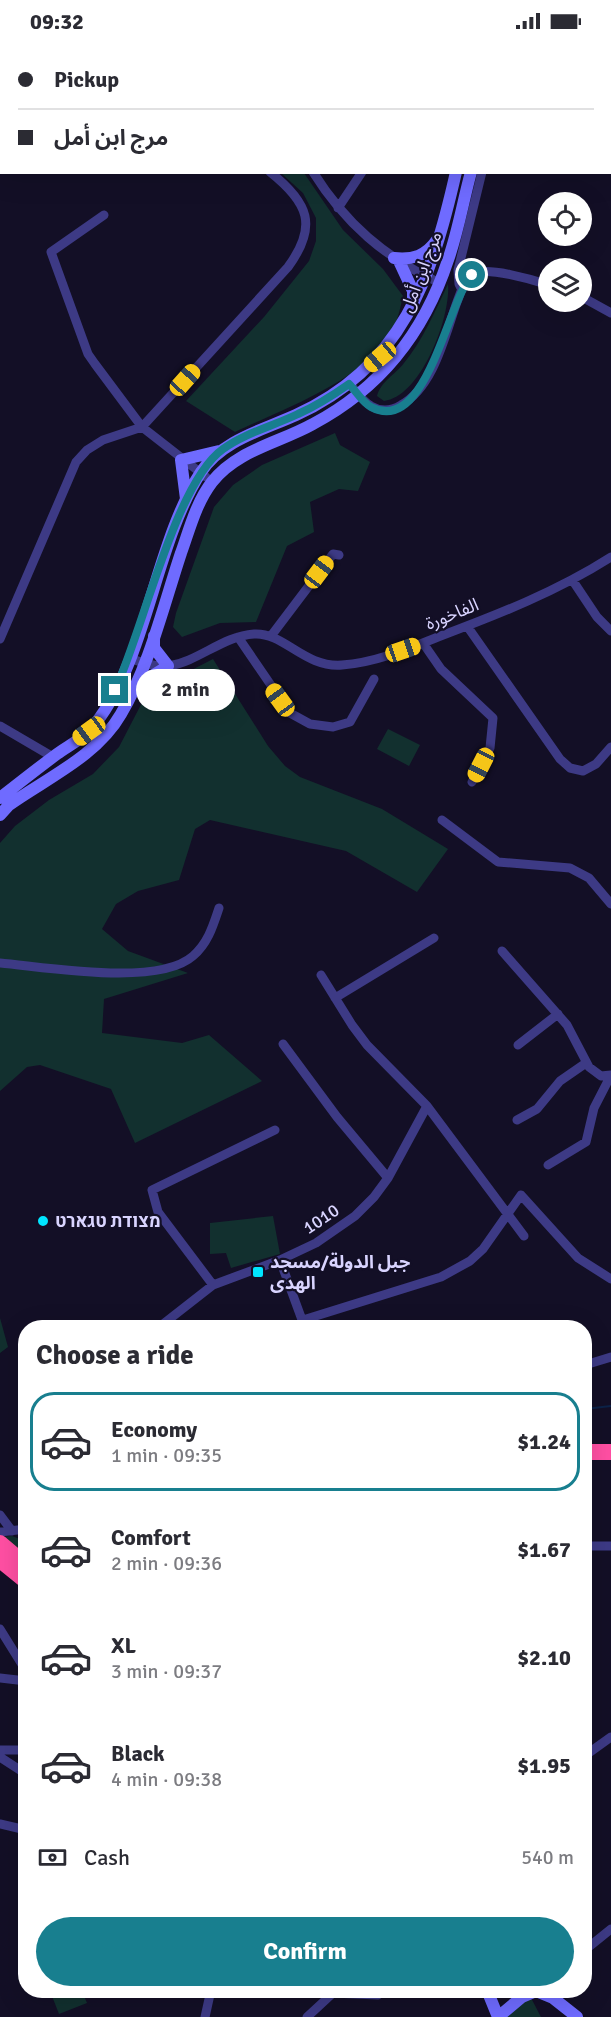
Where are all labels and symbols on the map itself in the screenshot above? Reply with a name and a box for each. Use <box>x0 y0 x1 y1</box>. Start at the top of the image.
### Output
street label: مرج ابن أمل <box>395 228 448 316</box>
route start <box>458 261 485 288</box>
car <box>360 339 400 375</box>
car <box>166 361 204 399</box>
car <box>301 552 337 592</box>
street label: الفاخورة <box>422 593 482 635</box>
car <box>383 636 423 664</box>
callout: 2 min <box>136 669 235 711</box>
route end <box>101 676 128 703</box>
car <box>262 680 298 720</box>
car <box>69 713 109 749</box>
car <box>465 745 497 785</box>
street label: 1010 <box>299 1199 343 1239</box>
place label: מצודת טגארט <box>55 1210 161 1232</box>
marker: מצודת טגארט <box>36 1214 50 1228</box>
place label: جبل الدولة/مسجد الهدى <box>270 1251 410 1294</box>
marker: جبل الدولة/مسجد الهدى <box>251 1265 265 1279</box>

